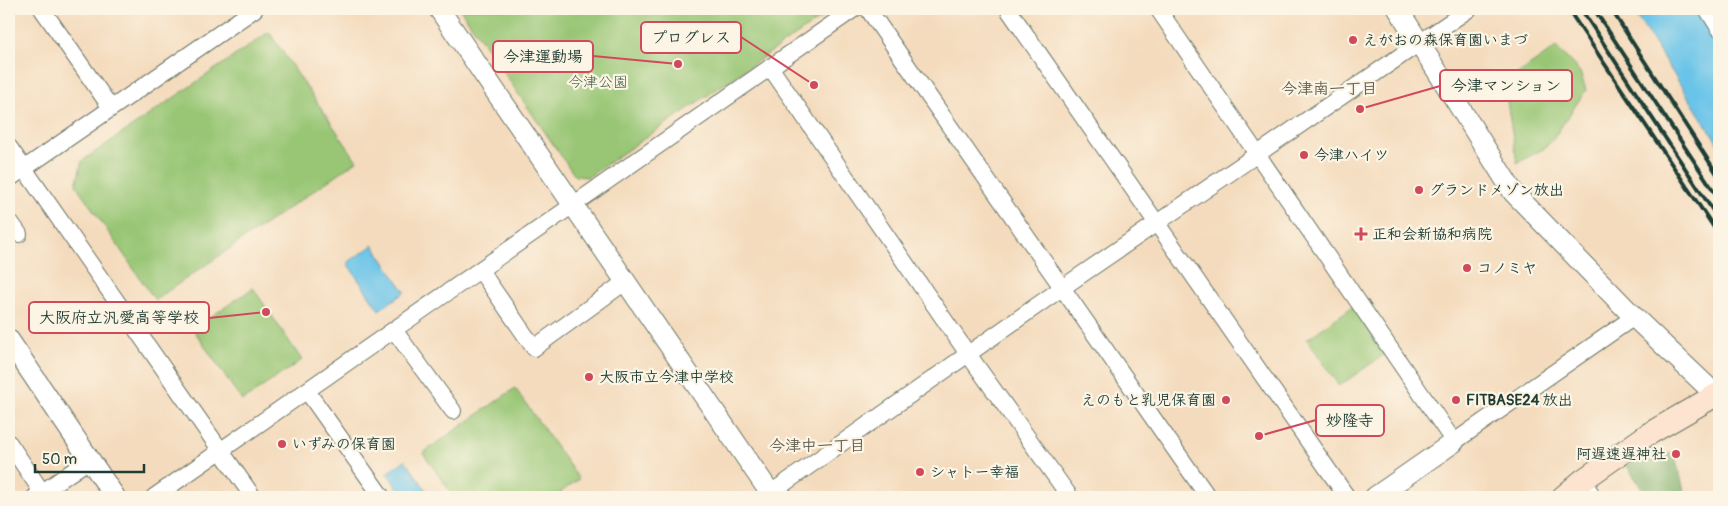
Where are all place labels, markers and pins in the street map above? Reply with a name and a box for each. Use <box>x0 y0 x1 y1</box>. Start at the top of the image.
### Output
callout: プログレス <box>641 22 741 53</box>
place label: えがおの森保育園いまづ <box>1363 31 1528 50</box>
marker: えがおの森保育園いまづ <box>1347 34 1359 46</box>
callout: 今津運動場 <box>493 41 593 72</box>
callout: 今津マンション <box>1440 70 1572 101</box>
place label: 今津ハイツ <box>1314 146 1389 165</box>
marker: 今津ハイツ <box>1298 149 1310 161</box>
place label: グランドメゾン放出 <box>1429 181 1564 200</box>
marker: グランドメゾン放出 <box>1413 184 1425 196</box>
place label: 正和会新協和病院 <box>1372 225 1492 244</box>
marker: 正和会新協和病院 <box>1354 227 1368 241</box>
place label: コノミヤ <box>1477 259 1537 278</box>
marker: コノミヤ <box>1461 262 1473 274</box>
callout: 大阪府立汎愛高等学校 <box>29 302 209 333</box>
place label: 大阪市立今津中学校 <box>599 368 734 387</box>
marker: 大阪市立今津中学校 <box>583 371 595 383</box>
place label: えのもと乳児保育園 <box>1081 391 1216 410</box>
place label: FITBASE24 放出 <box>1466 391 1573 410</box>
marker: えのもと乳児保育園 <box>1220 394 1232 406</box>
marker: FITBASE24 放出 <box>1450 394 1462 406</box>
callout: 妙隆寺 <box>1316 405 1384 436</box>
place label: いずみの保育園 <box>292 435 396 454</box>
marker: いずみの保育園 <box>276 438 288 450</box>
place label: 阿遅速遅神社 <box>1576 445 1666 464</box>
marker: 阿遅速遅神社 <box>1670 448 1682 460</box>
place label: シャトー幸福 <box>930 463 1019 482</box>
marker: シャトー幸福 <box>914 466 926 478</box>

